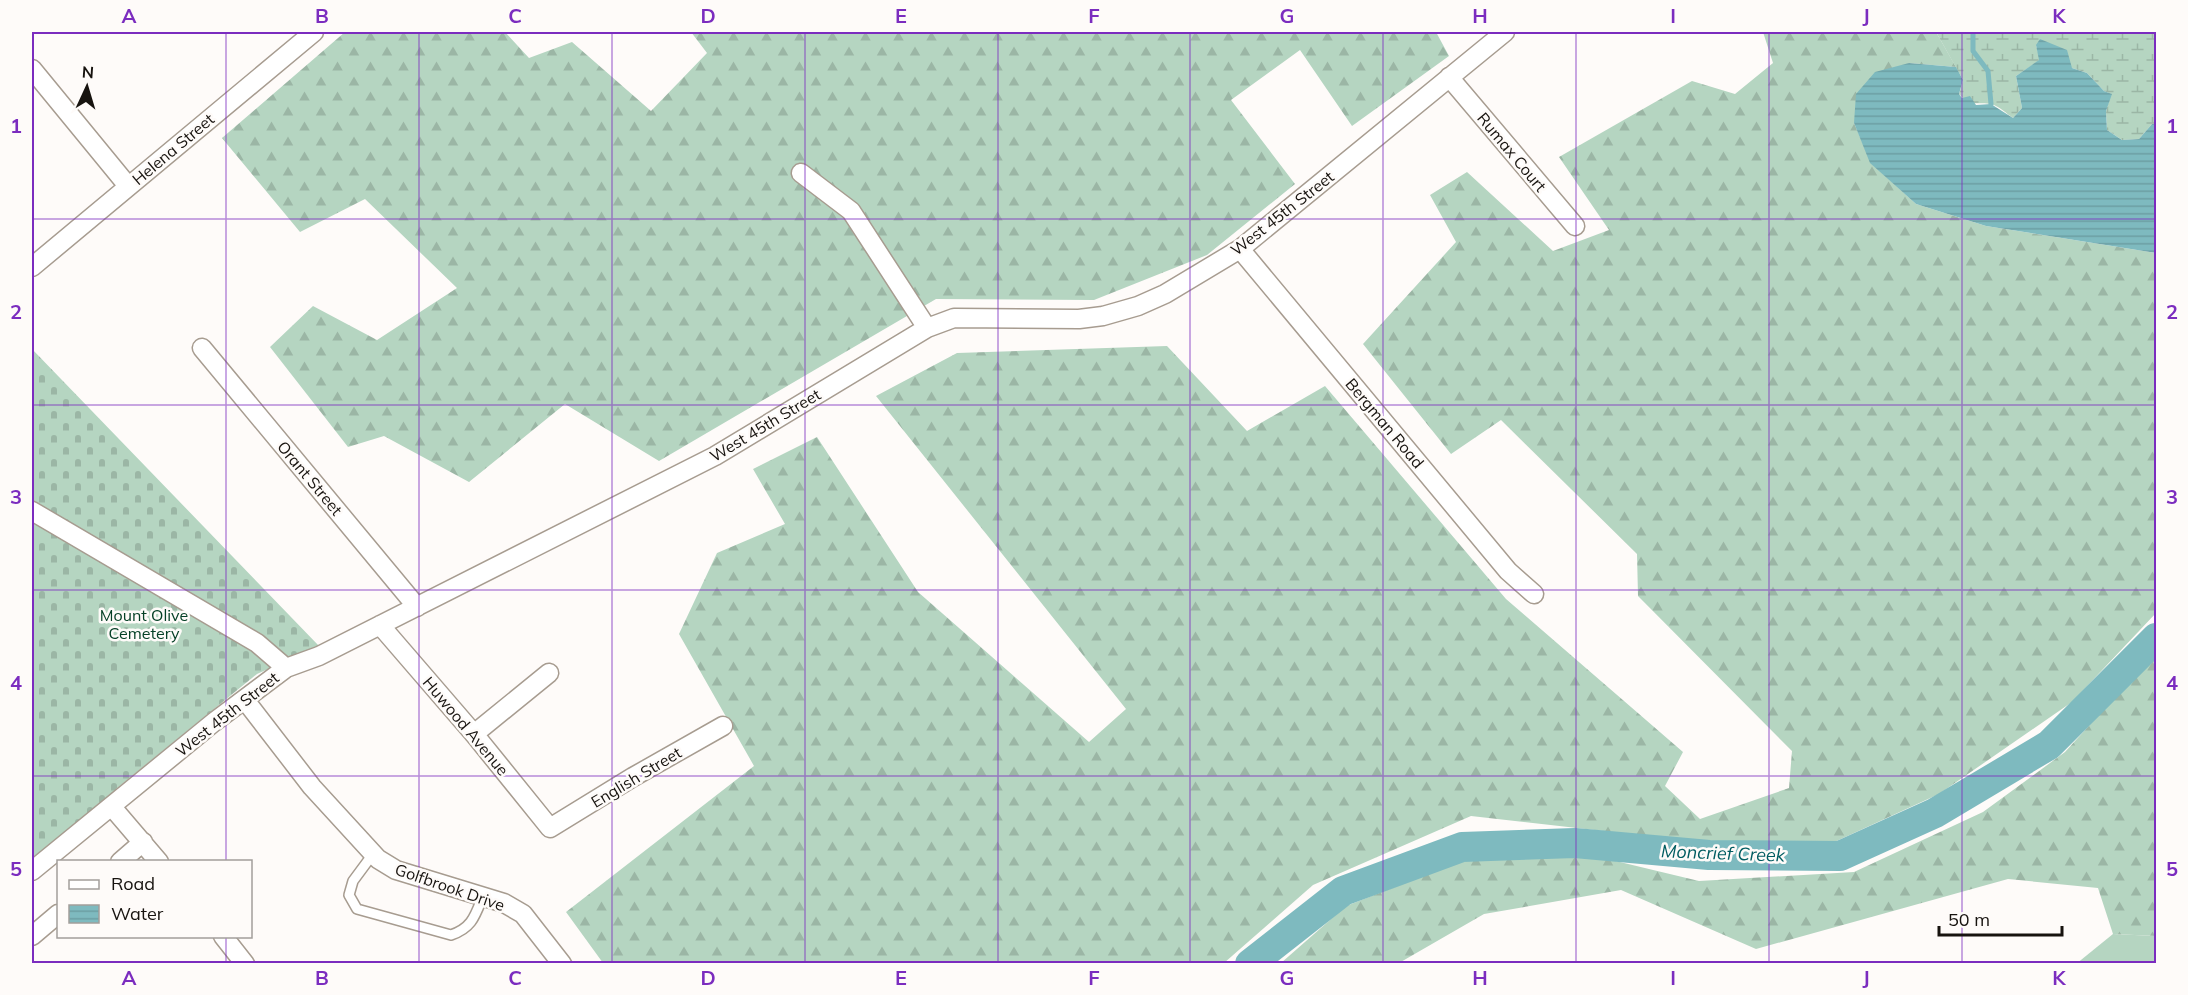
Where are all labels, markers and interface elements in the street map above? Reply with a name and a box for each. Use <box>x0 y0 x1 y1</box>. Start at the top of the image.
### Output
text: A <box>122 3 137 28</box>
text: B <box>315 3 329 28</box>
text: C <box>508 3 522 28</box>
text: D <box>700 3 716 28</box>
text: E <box>895 3 907 28</box>
text: F <box>1088 3 1100 28</box>
text: G <box>1280 3 1294 28</box>
text: H <box>1472 3 1488 28</box>
text: I <box>1670 3 1676 28</box>
text: J <box>1862 3 1870 28</box>
text: K <box>2052 3 2066 28</box>
north arrow <box>57 57 117 117</box>
text: N <box>81 62 95 82</box>
street label: Rumax Court <box>1473 108 1551 196</box>
street label: Helena Street <box>128 109 218 189</box>
text: 1 <box>10 113 22 138</box>
text: 1 <box>2166 113 2178 138</box>
street label: West 45th Street <box>1226 166 1338 260</box>
text: 2 <box>10 299 22 324</box>
text: 2 <box>2166 299 2178 324</box>
street label: Bergman Road <box>1342 374 1428 472</box>
street label: West 45th Street <box>706 384 824 466</box>
street label: Orant Street <box>273 437 347 520</box>
text: 3 <box>10 484 22 509</box>
text: 3 <box>2166 484 2178 509</box>
park label: Mount Olive Cemetery <box>100 605 188 643</box>
street label: West 45th Street <box>171 667 283 761</box>
text: 4 <box>10 670 22 695</box>
text: 4 <box>2166 670 2178 695</box>
street label: Huwood Avenue <box>419 672 513 780</box>
street label: English Street <box>587 742 685 812</box>
water label: Moncrief Creek <box>1661 839 1786 867</box>
text: 5 <box>10 856 22 881</box>
text: 5 <box>2166 856 2178 881</box>
street label: Golfbrook Drive <box>393 859 507 915</box>
legend <box>57 860 252 938</box>
text: Road <box>111 872 155 895</box>
scale bar <box>1939 899 2062 937</box>
text: Water <box>111 902 164 925</box>
text: 50 m <box>1948 908 1990 931</box>
text: A <box>122 965 137 990</box>
text: B <box>315 965 329 990</box>
text: C <box>508 965 522 990</box>
text: D <box>700 965 716 990</box>
text: E <box>895 965 907 990</box>
text: F <box>1088 965 1100 990</box>
text: G <box>1280 965 1294 990</box>
text: H <box>1472 965 1488 990</box>
text: I <box>1670 965 1676 990</box>
text: J <box>1862 965 1870 990</box>
text: K <box>2052 965 2066 990</box>

